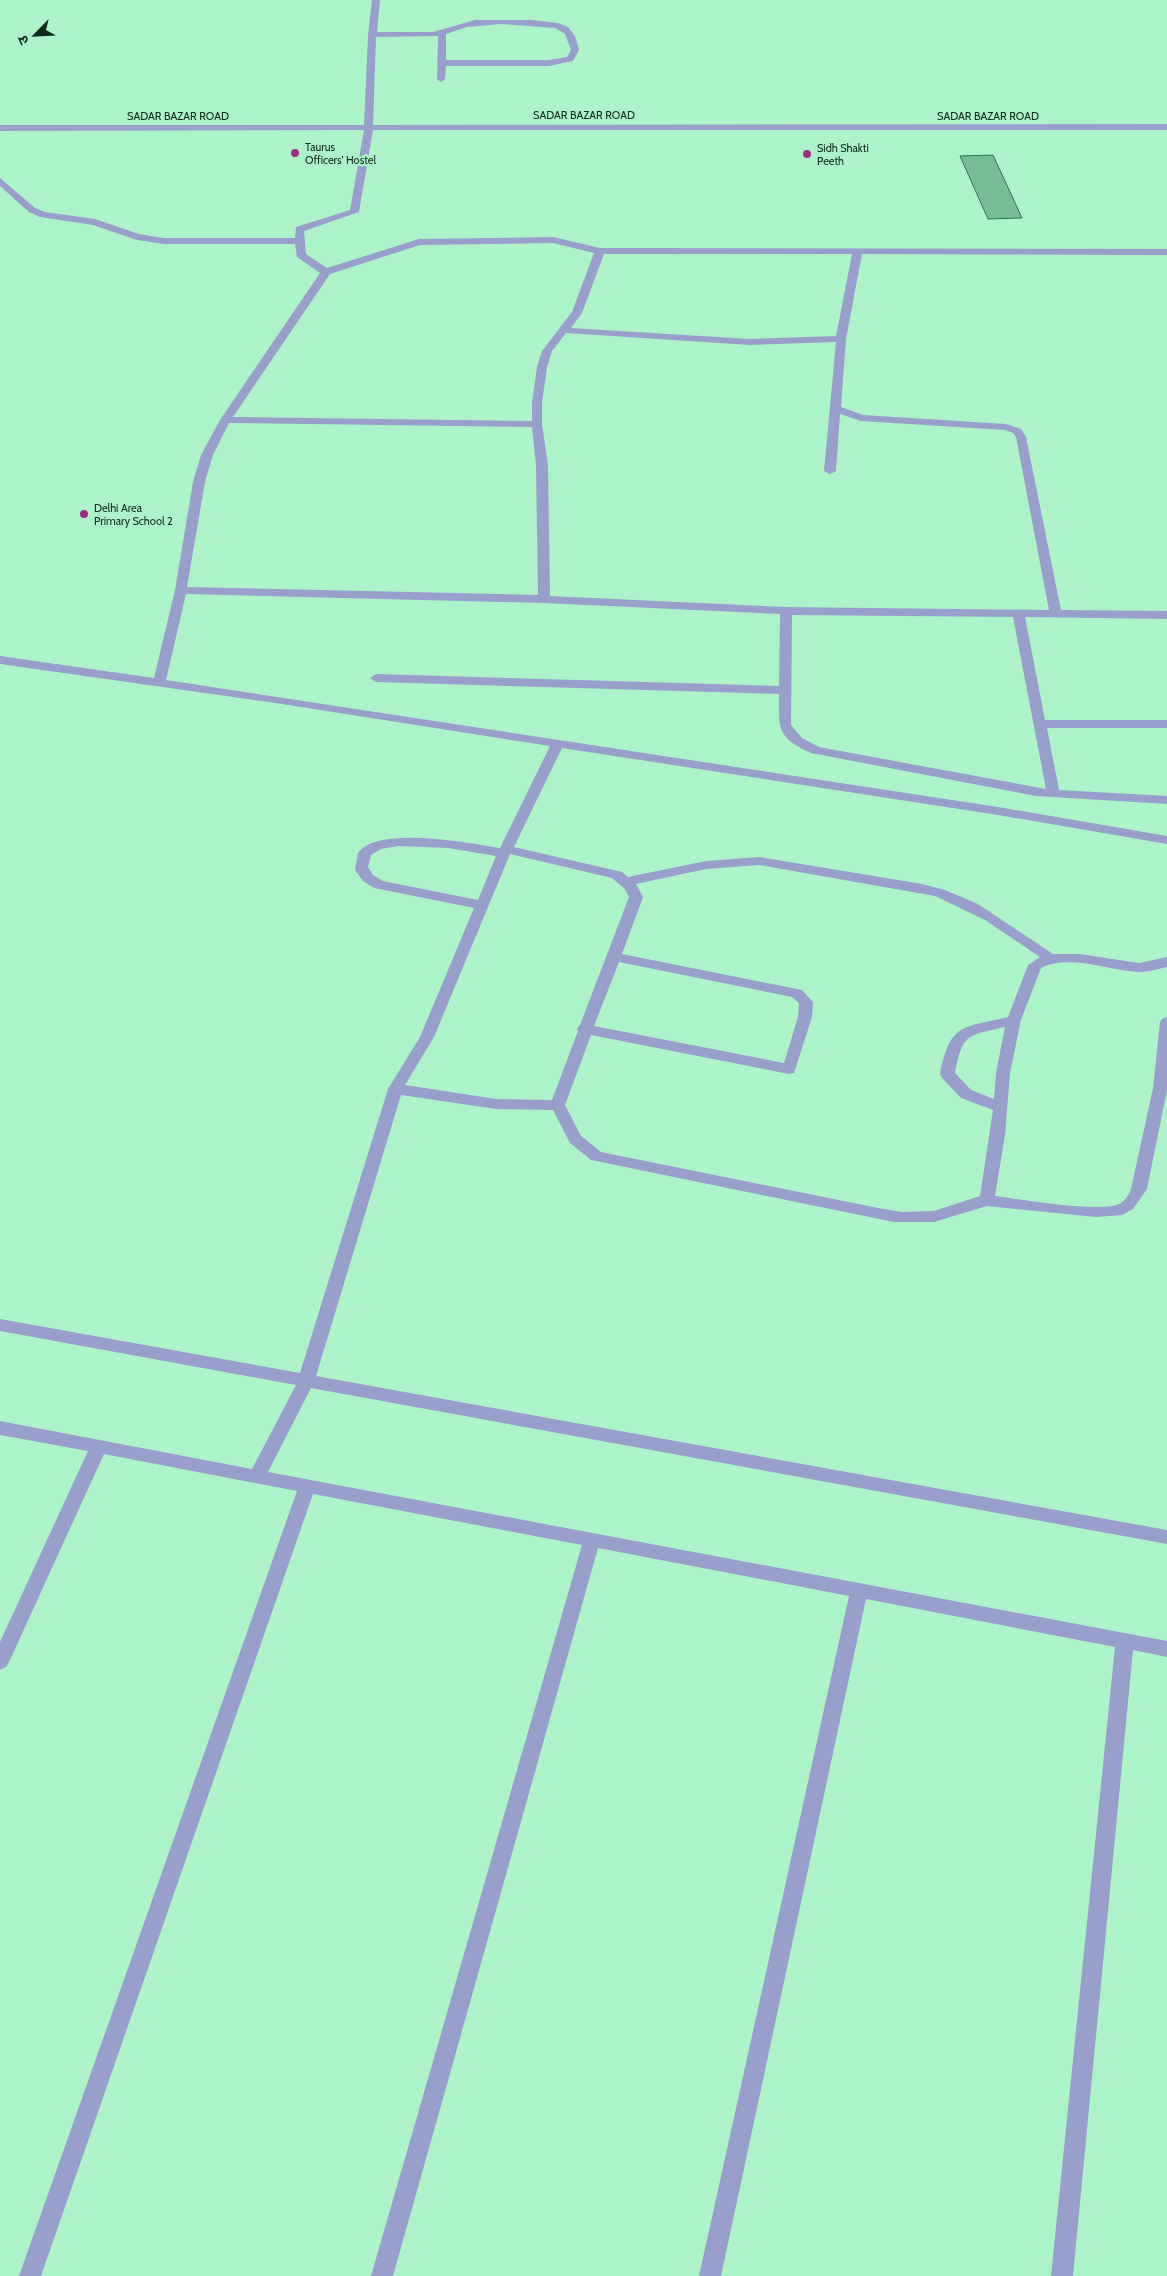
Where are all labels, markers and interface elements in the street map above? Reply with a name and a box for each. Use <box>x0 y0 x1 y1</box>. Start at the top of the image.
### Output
north arrow <box>10 10 60 60</box>
text: उ <box>13 32 33 48</box>
street label: SADAR BAZAR ROAD <box>533 108 635 122</box>
street label: SADAR BAZAR ROAD <box>127 109 229 123</box>
street label: SADAR BAZAR ROAD <box>937 109 1039 123</box>
place label: Taurus Officers' Hostel <box>305 140 376 167</box>
place label: Sidh Shakti Peeth <box>817 141 869 168</box>
marker: Taurus Officers' Hostel <box>289 147 301 159</box>
marker: Sidh Shakti Peeth <box>801 148 813 160</box>
place label: Delhi Area Primary School 2 <box>94 501 173 528</box>
marker: Delhi Area Primary School 2 <box>78 508 90 520</box>

